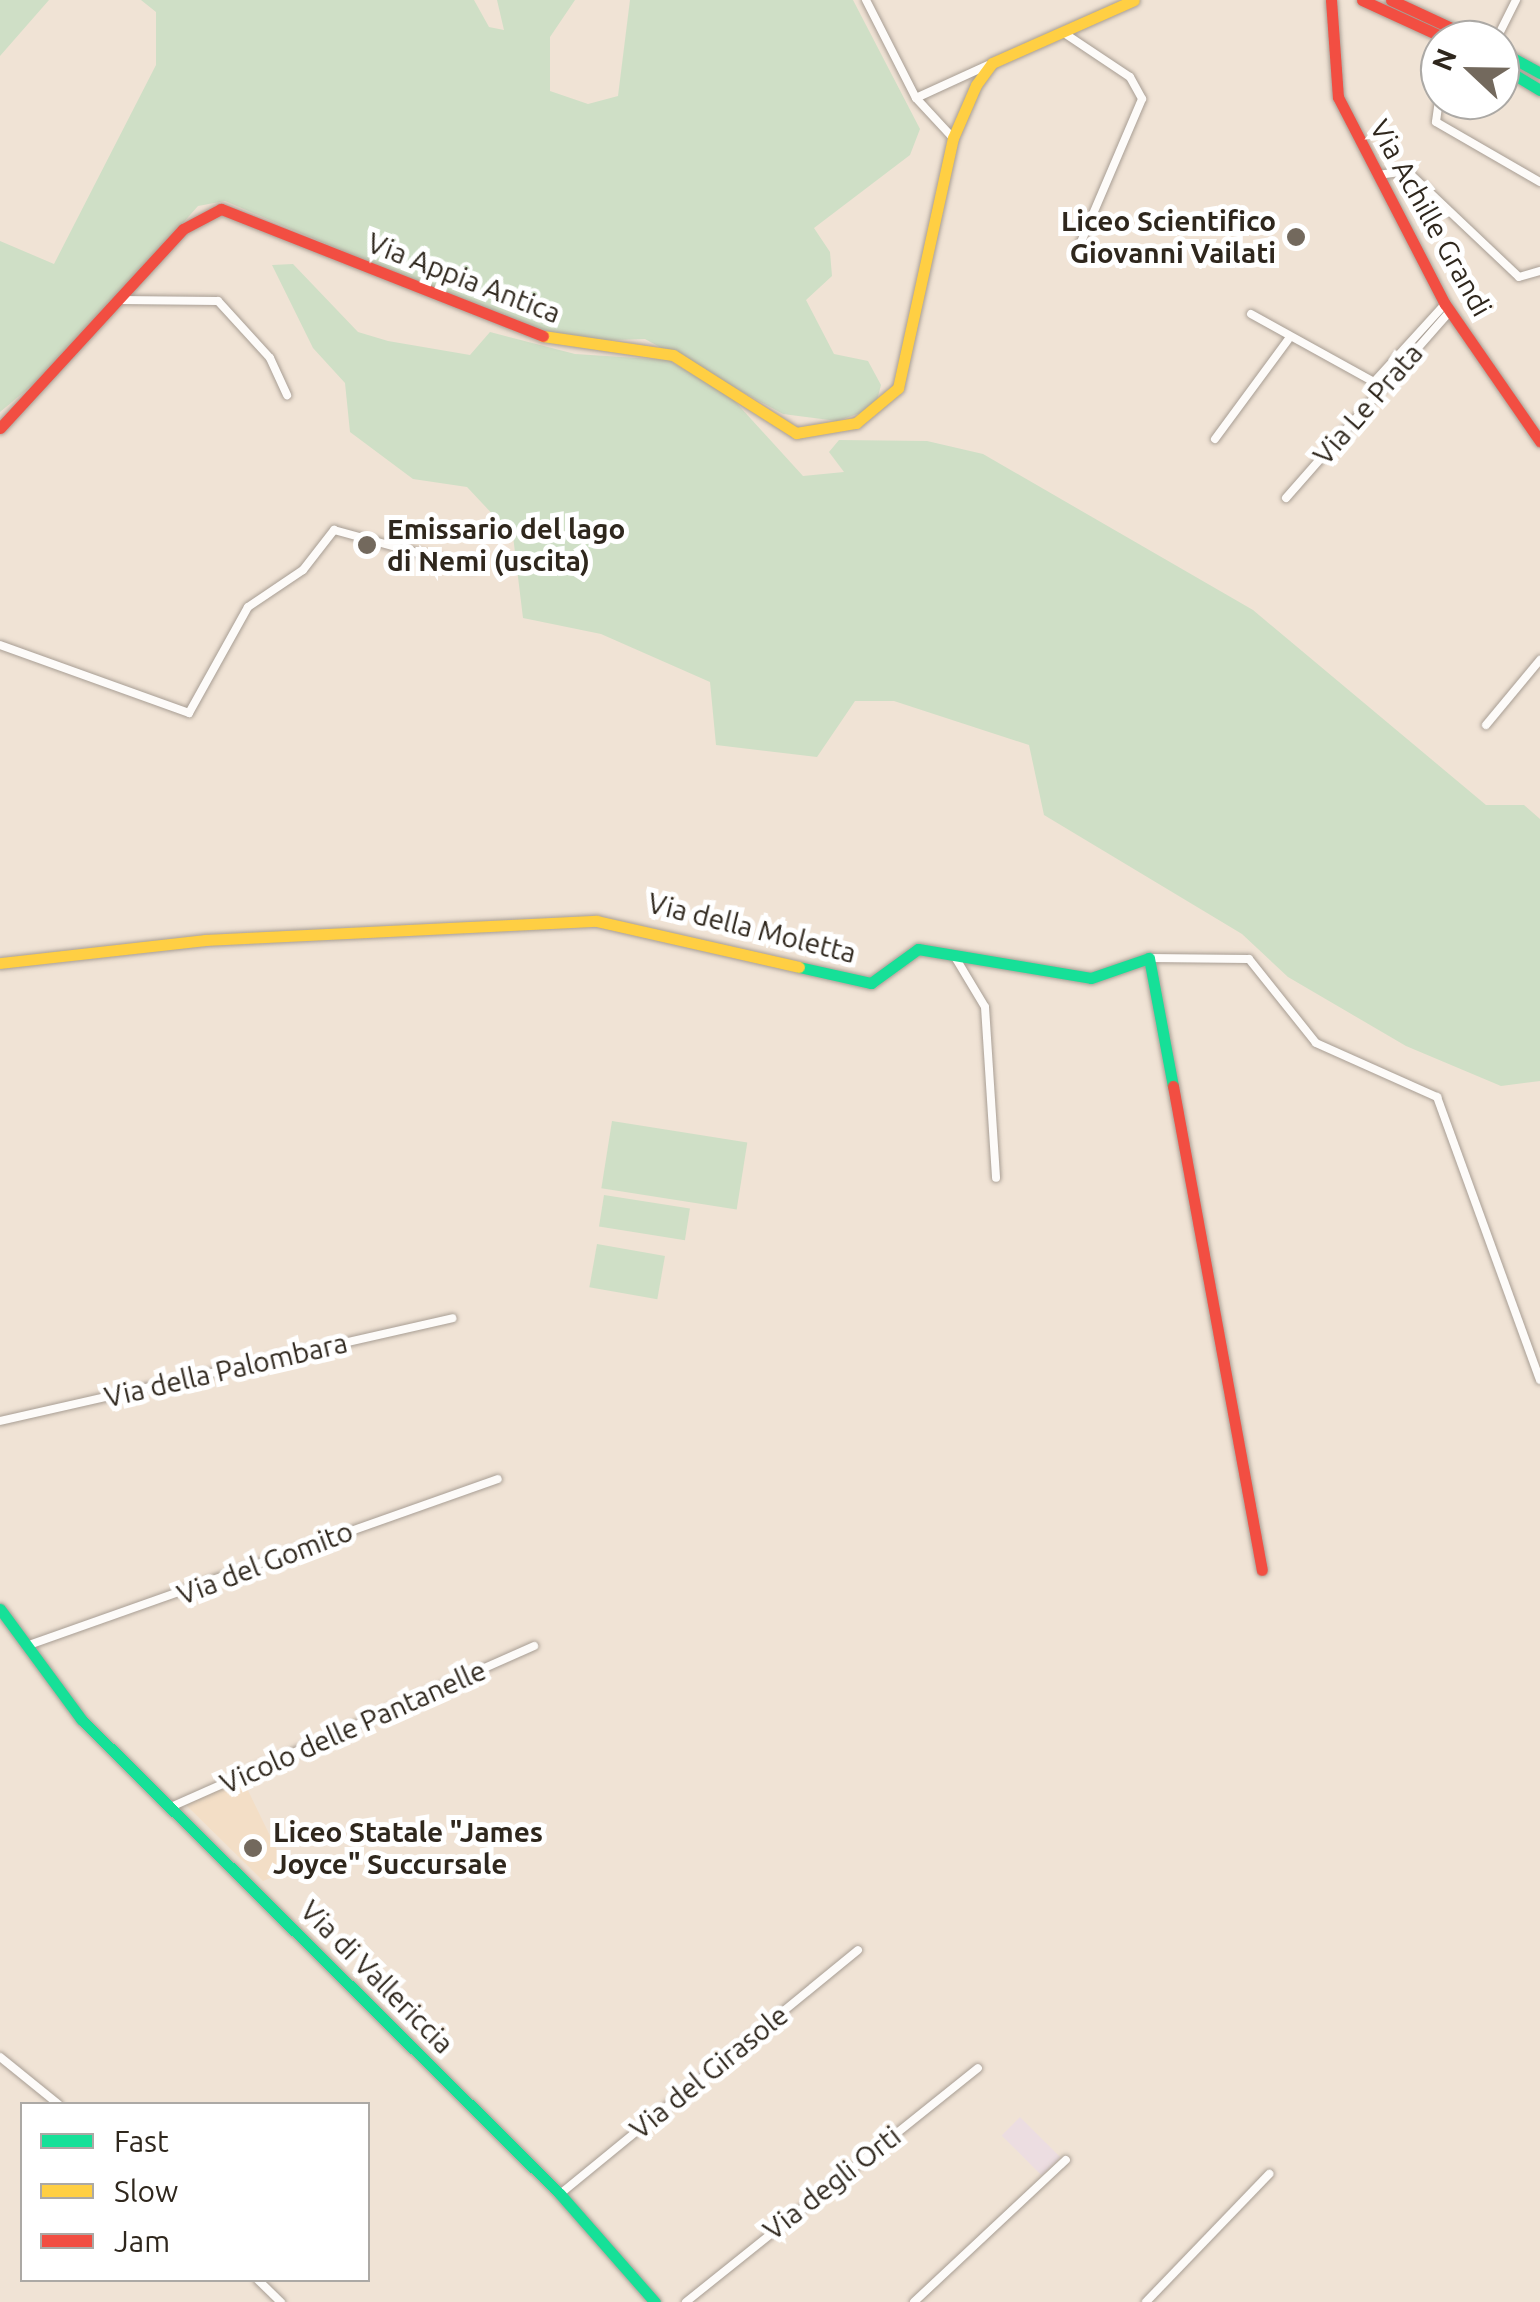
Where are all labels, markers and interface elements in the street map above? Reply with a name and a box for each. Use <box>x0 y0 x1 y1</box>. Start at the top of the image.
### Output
north arrow <box>1420 20 1520 120</box>
text: N <box>1425 44 1462 75</box>
street label: Via Achille Grandi <box>1363 114 1499 322</box>
place label: Liceo Scientifico Giovanni Vailati <box>1061 204 1276 270</box>
street label: Via Appia Antica <box>363 226 565 330</box>
marker: Liceo Scientifico Giovanni Vailati <box>1285 226 1307 248</box>
street label: Via Le Prata <box>1306 337 1430 471</box>
place label: Emissario del lago di Nemi (uscita) <box>387 512 625 578</box>
marker: Emissario del lago di Nemi (uscita) <box>356 534 378 556</box>
street label: Via della Moletta <box>644 886 860 970</box>
street label: Via della Palombara <box>101 1326 351 1414</box>
street label: Via del Gomito <box>173 1514 357 1612</box>
street label: Vicolo delle Pantanelle <box>215 1653 491 1801</box>
place label: Liceo Statale "James Joyce" Succursale <box>273 1815 543 1881</box>
marker: Liceo Statale "James Joyce" Succursale <box>242 1837 264 1859</box>
street label: Via di Vallericcia <box>294 1894 460 2060</box>
street label: Via del Girasole <box>623 1998 795 2146</box>
legend <box>20 2102 370 2282</box>
street label: Via degli Orti <box>757 2119 907 2247</box>
text: Fast <box>114 2124 169 2158</box>
text: Slow <box>114 2174 178 2208</box>
text: Jam <box>114 2224 170 2258</box>

